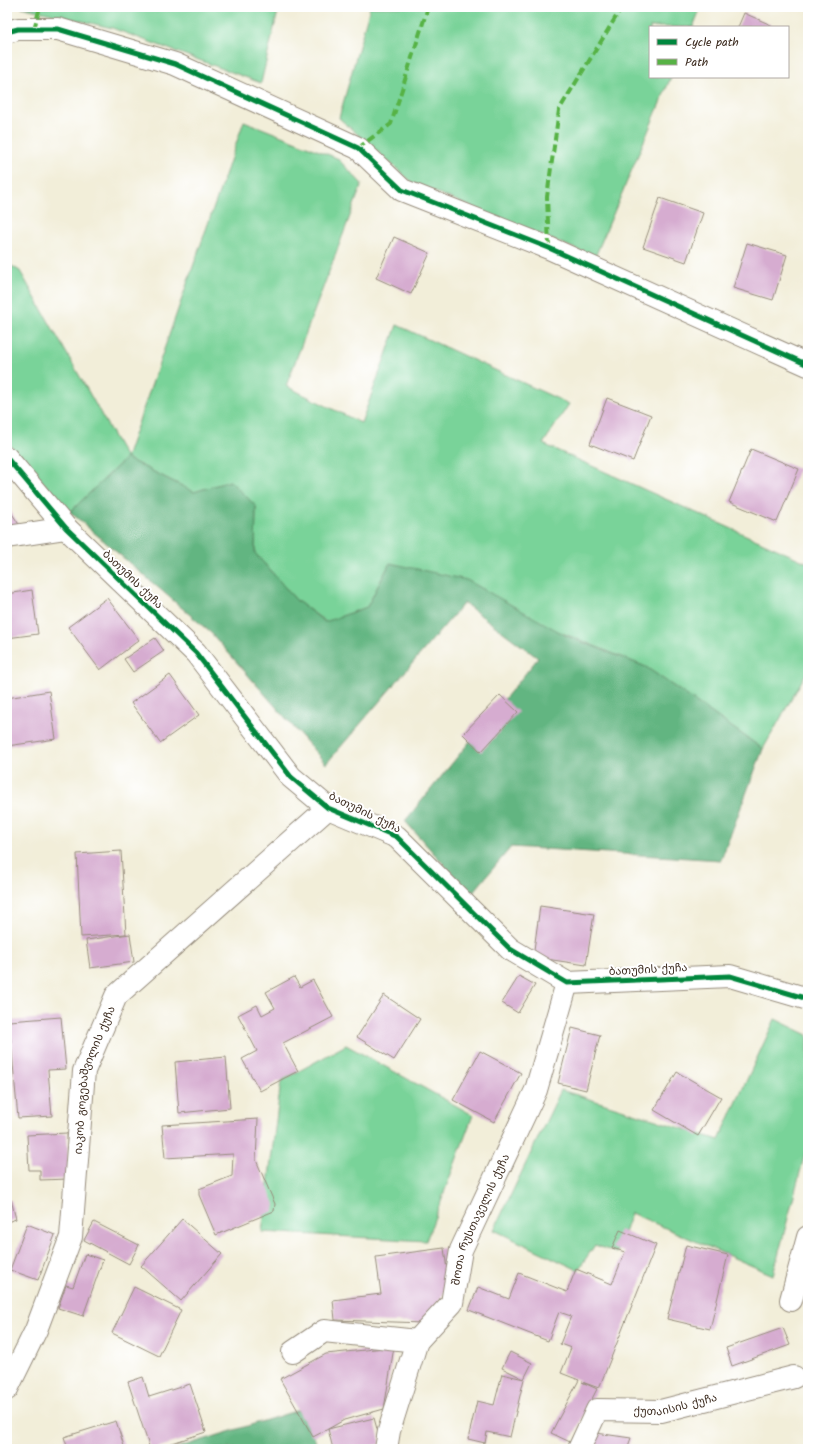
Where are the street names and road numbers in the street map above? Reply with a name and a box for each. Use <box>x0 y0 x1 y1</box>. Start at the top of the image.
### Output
street label: ბათუმის ქუჩა <box>98 546 167 614</box>
street label: ბათუმის ქუჩა <box>325 788 404 838</box>
street label: ბათუმის ქუჩა <box>608 959 688 981</box>
street label: იაკობ გოგებაშვილის ქუჩა <box>70 1003 121 1155</box>
street label: შოთა რუსთაველის ქუჩა <box>447 1151 515 1287</box>
street label: ქუთაისის ქუჩა <box>633 1389 719 1421</box>

